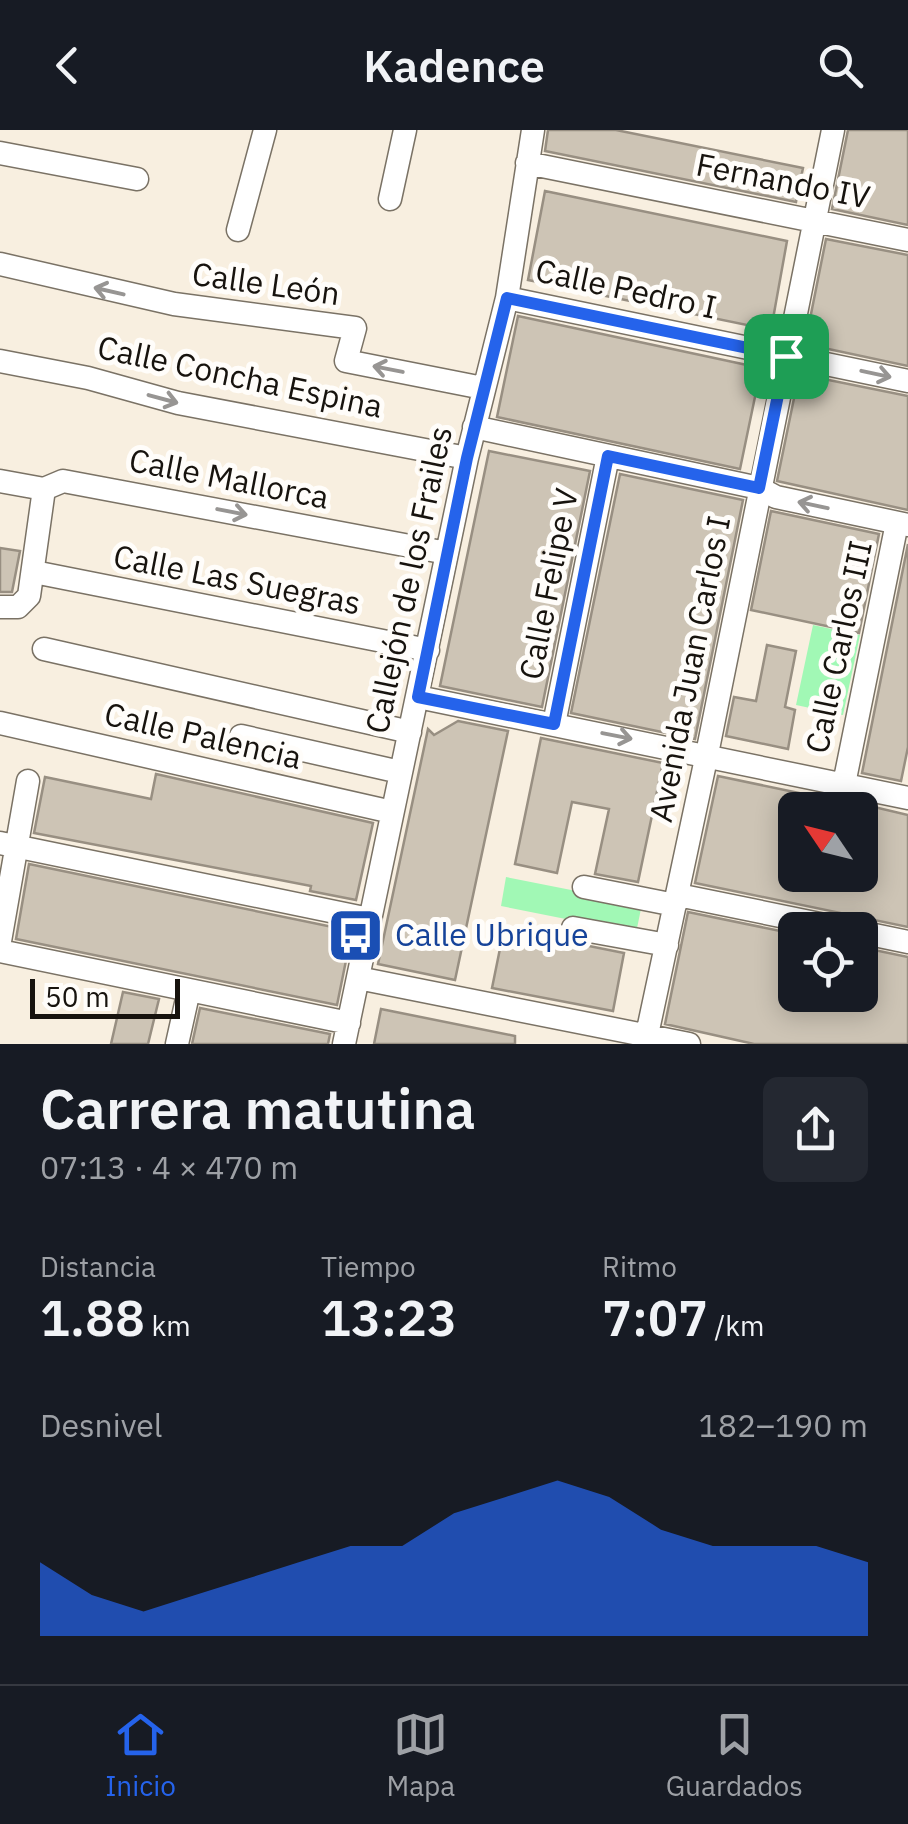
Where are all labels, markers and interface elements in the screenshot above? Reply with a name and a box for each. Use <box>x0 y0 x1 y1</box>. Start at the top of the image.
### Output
text: Kadence <box>363 36 545 94</box>
icon: back <box>40 38 95 93</box>
icon: search <box>813 38 868 93</box>
street label: Fernando IV <box>693 143 874 217</box>
street label: Calle Pedro I <box>532 248 721 328</box>
street label: Calle León <box>190 252 343 314</box>
one-way arrow <box>94 281 126 299</box>
pin <box>744 314 829 399</box>
street label: Calle Concha Espina <box>94 325 387 427</box>
icon: arrive <box>759 329 814 384</box>
one-way arrow <box>373 358 405 377</box>
one-way arrow <box>860 366 892 385</box>
one-way arrow <box>147 390 178 409</box>
street label: Callejón de los Frailes <box>355 422 461 737</box>
street label: Calle Mallorca <box>126 438 333 518</box>
street label: Calle Felipe V <box>509 485 587 683</box>
one-way arrow <box>798 494 830 513</box>
one-way arrow <box>215 504 247 523</box>
street label: Avenida Juan Carlos I <box>639 512 739 825</box>
street label: Calle Las Suegras <box>110 534 364 624</box>
street label: Calle Carlos III <box>795 537 881 757</box>
street label: Calle Palencia <box>101 692 306 778</box>
one-way arrow <box>600 728 632 747</box>
north arrow <box>778 792 878 892</box>
map controls <box>778 792 878 1012</box>
bus stop icon: Calle Ubrique <box>326 905 386 965</box>
button: locate <box>778 912 878 1012</box>
place label: Calle Ubrique <box>395 913 589 955</box>
scale bar <box>30 974 180 1018</box>
text: 50 m <box>45 978 110 1015</box>
text: Carrera matutina <box>40 1073 475 1144</box>
button: share <box>763 1077 868 1182</box>
text: 07:13 · 4 × 470 m <box>40 1146 298 1188</box>
text: Distancia <box>40 1248 156 1285</box>
text: Tiempo <box>321 1248 416 1285</box>
text: Ritmo <box>602 1248 677 1285</box>
text: 1.88 <box>40 1285 145 1350</box>
text: 13:23 <box>321 1285 457 1350</box>
text: 7:07 <box>602 1285 708 1350</box>
text: km <box>145 1307 191 1344</box>
text: /km <box>708 1307 765 1344</box>
text: Desnivel <box>40 1404 163 1446</box>
text: 182–190 m <box>698 1404 868 1446</box>
tab: Inicio <box>105 1707 176 1804</box>
tab: Mapa <box>386 1707 455 1804</box>
tab: Guardados <box>666 1707 803 1804</box>

